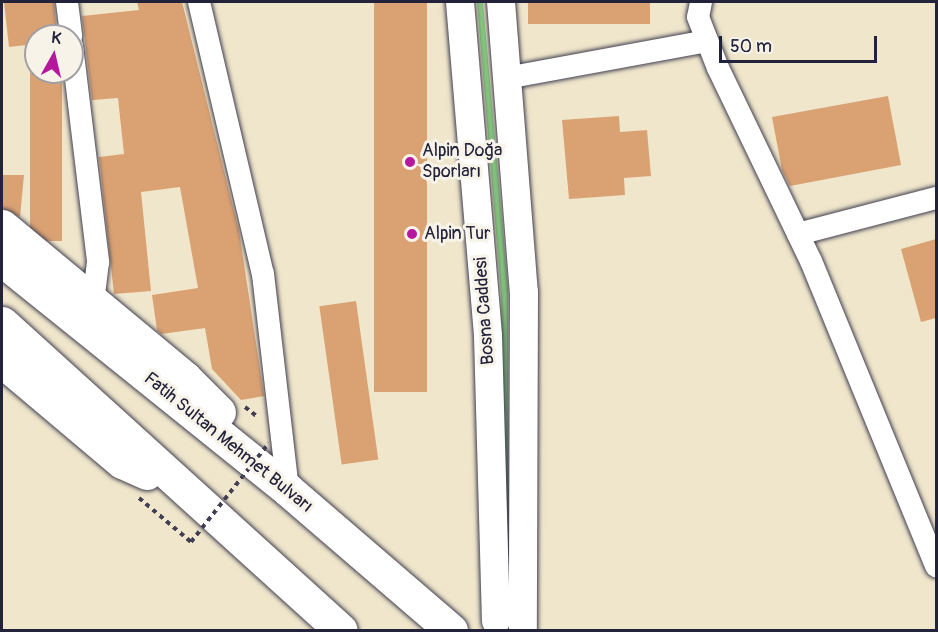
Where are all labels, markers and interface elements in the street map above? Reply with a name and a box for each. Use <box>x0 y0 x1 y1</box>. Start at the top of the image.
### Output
north arrow <box>24 24 84 84</box>
scale bar <box>722 24 880 62</box>
text: K <box>50 28 62 49</box>
text: 50 m <box>730 35 772 58</box>
place label: Alpin Doğa Sporları <box>422 141 502 184</box>
marker: Alpin Doğa Sporları <box>403 155 417 169</box>
place label: Alpin Tur <box>424 223 491 245</box>
marker: Alpin Tur <box>405 227 419 241</box>
street label: Bosna Caddesi <box>470 256 500 366</box>
street label: Fatih Sultan Mehmet Bulvarı <box>139 368 317 518</box>

